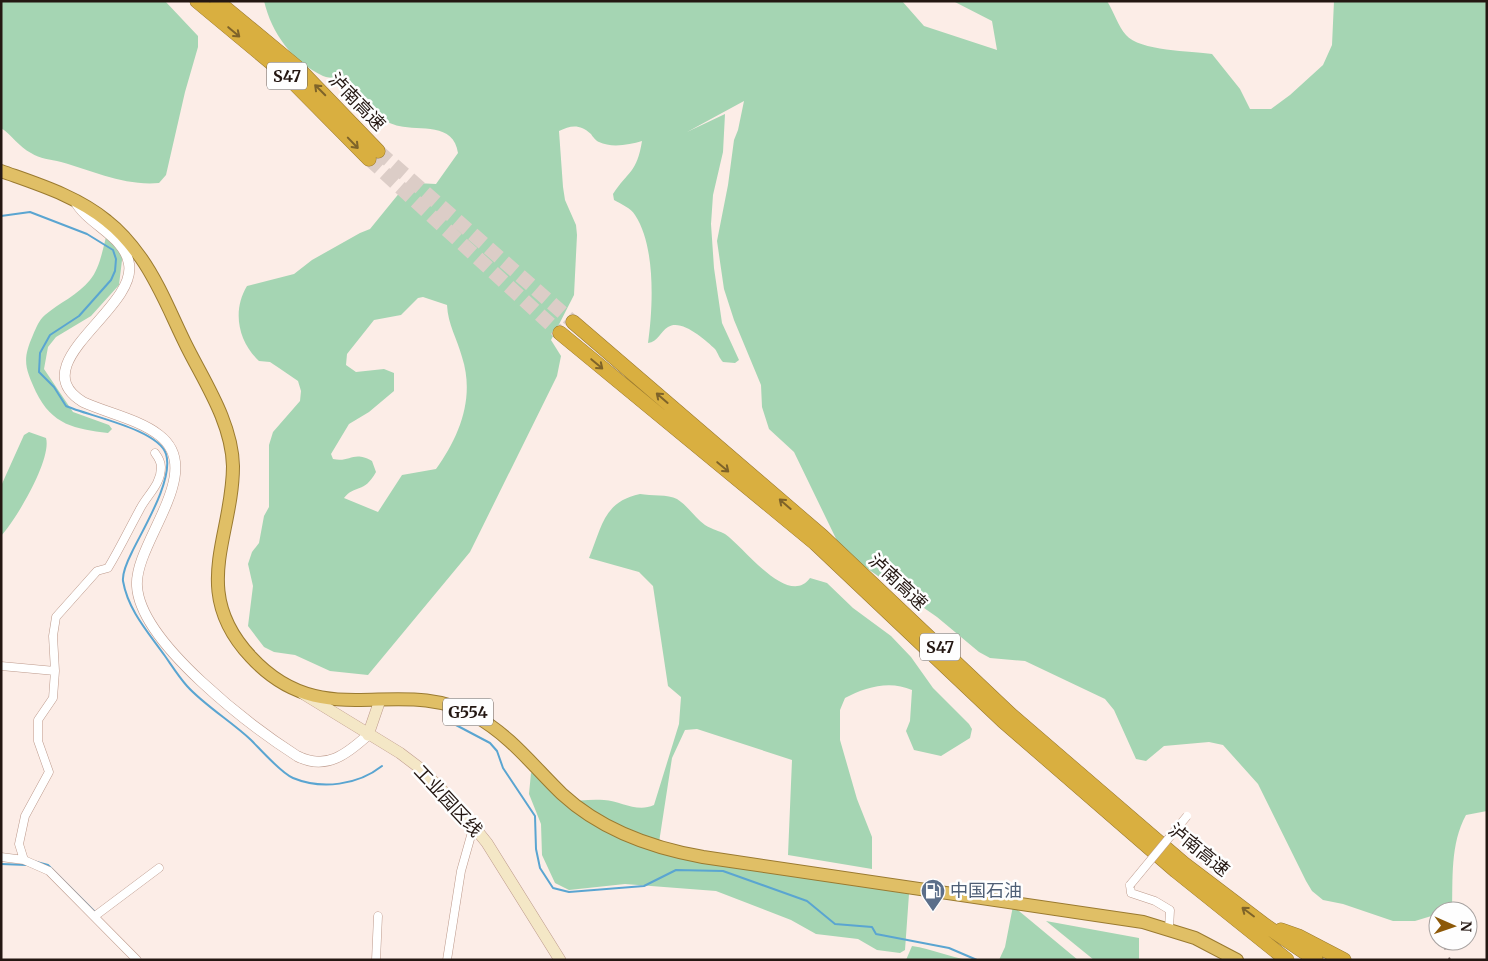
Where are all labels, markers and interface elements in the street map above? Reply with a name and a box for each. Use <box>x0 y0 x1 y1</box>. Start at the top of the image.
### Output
one-way arrow <box>228 27 241 38</box>
road number: S47 <box>267 62 307 90</box>
street label: 泸南高速 <box>324 68 391 136</box>
one-way arrow <box>314 84 326 97</box>
one-way arrow <box>347 136 359 149</box>
one-way arrow <box>591 358 604 369</box>
one-way arrow <box>655 392 668 403</box>
one-way arrow <box>716 462 729 473</box>
one-way arrow <box>778 498 791 510</box>
street label: 泸南高速 <box>864 549 933 615</box>
road number: S47 <box>920 634 960 660</box>
road number: G554 <box>443 699 493 726</box>
street label: 工业园区线 <box>409 760 487 841</box>
street label: 泸南高速 <box>1164 818 1235 881</box>
fuel station icon: 中国石油 <box>920 878 946 912</box>
place label: 中国石油 <box>950 879 1022 902</box>
north arrow <box>1428 901 1478 951</box>
one-way arrow <box>1241 907 1255 917</box>
text: N <box>1457 921 1475 932</box>

